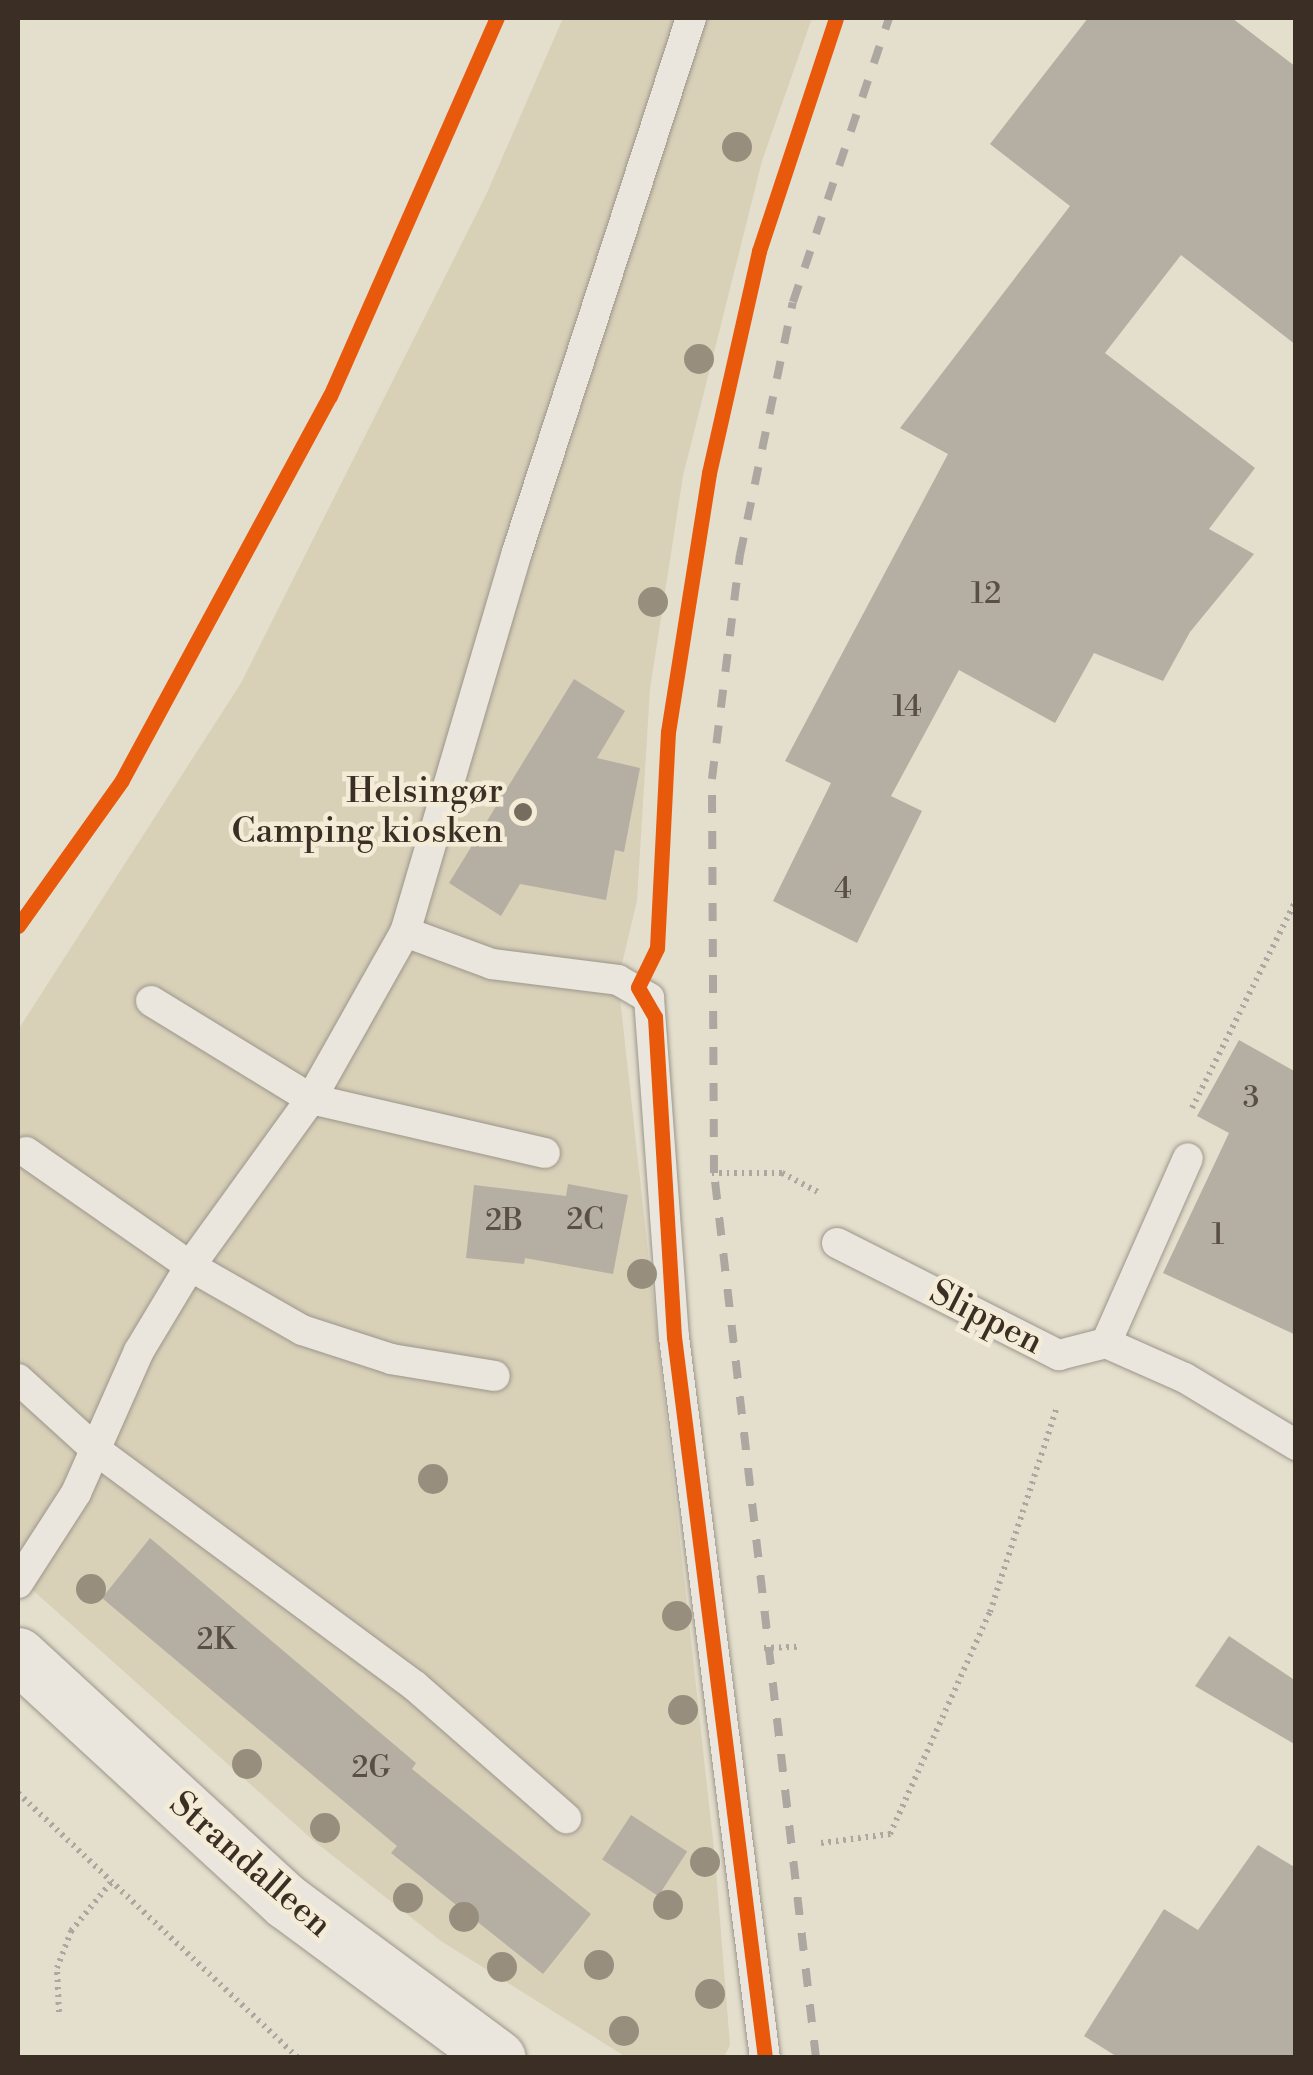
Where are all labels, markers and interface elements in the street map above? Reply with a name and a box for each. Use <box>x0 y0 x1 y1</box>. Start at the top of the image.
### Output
house number: 12 <box>971 576 1001 612</box>
house number: 14 <box>892 689 922 725</box>
place label: Helsingør Camping kiosken <box>231 771 503 853</box>
marker: Helsingør Camping kiosken <box>512 801 534 823</box>
house number: 4 <box>834 871 852 907</box>
house number: 3 <box>1243 1080 1259 1116</box>
house number: 2C <box>566 1202 604 1238</box>
house number: 2B <box>485 1203 523 1239</box>
house number: 1 <box>1212 1217 1224 1253</box>
street label: Slippen <box>923 1272 1049 1364</box>
house number: 2K <box>197 1622 235 1658</box>
house number: 2G <box>351 1750 391 1786</box>
street label: Strandalleen <box>161 1783 339 1947</box>

